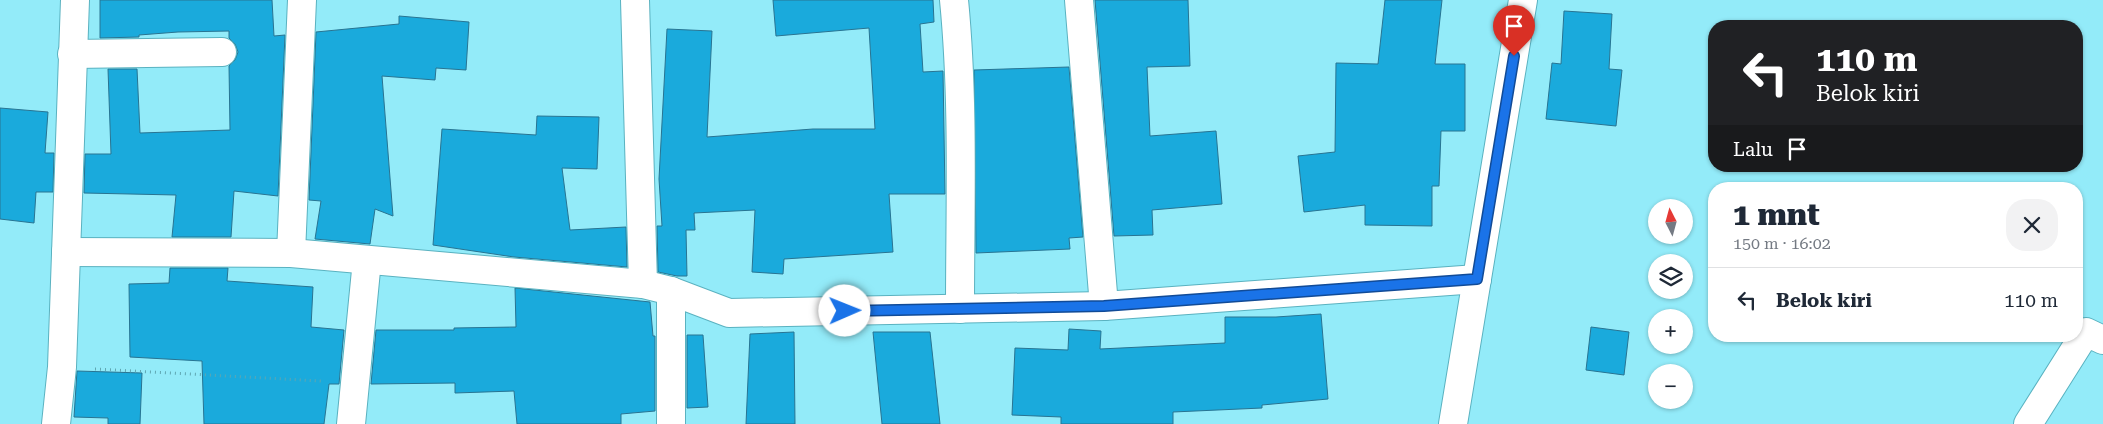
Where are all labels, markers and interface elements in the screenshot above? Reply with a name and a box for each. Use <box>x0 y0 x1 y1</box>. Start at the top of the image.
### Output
pin <box>1493 5 1535 56</box>
icon: arrive <box>1500 12 1528 40</box>
text: 110 m <box>1816 39 1917 80</box>
icon: left <box>1733 40 1798 105</box>
text: Belok kiri <box>1816 81 1920 106</box>
icon: arrive <box>1783 135 1811 163</box>
text: Lalu <box>1733 138 1773 161</box>
text: 1 mnt <box>1733 197 1820 232</box>
north arrow <box>1648 199 1692 244</box>
map controls <box>1648 199 1693 409</box>
button: close <box>2006 199 2058 251</box>
text: 150 m · 16:02 <box>1733 234 1831 253</box>
button: layers <box>1648 254 1693 299</box>
position arrow <box>818 284 870 336</box>
icon: left <box>1733 286 1761 314</box>
text: Belok kiri <box>1776 289 1872 312</box>
text: 110 m <box>2004 289 2058 312</box>
button: + <box>1648 309 1693 354</box>
button: − <box>1648 364 1693 409</box>

